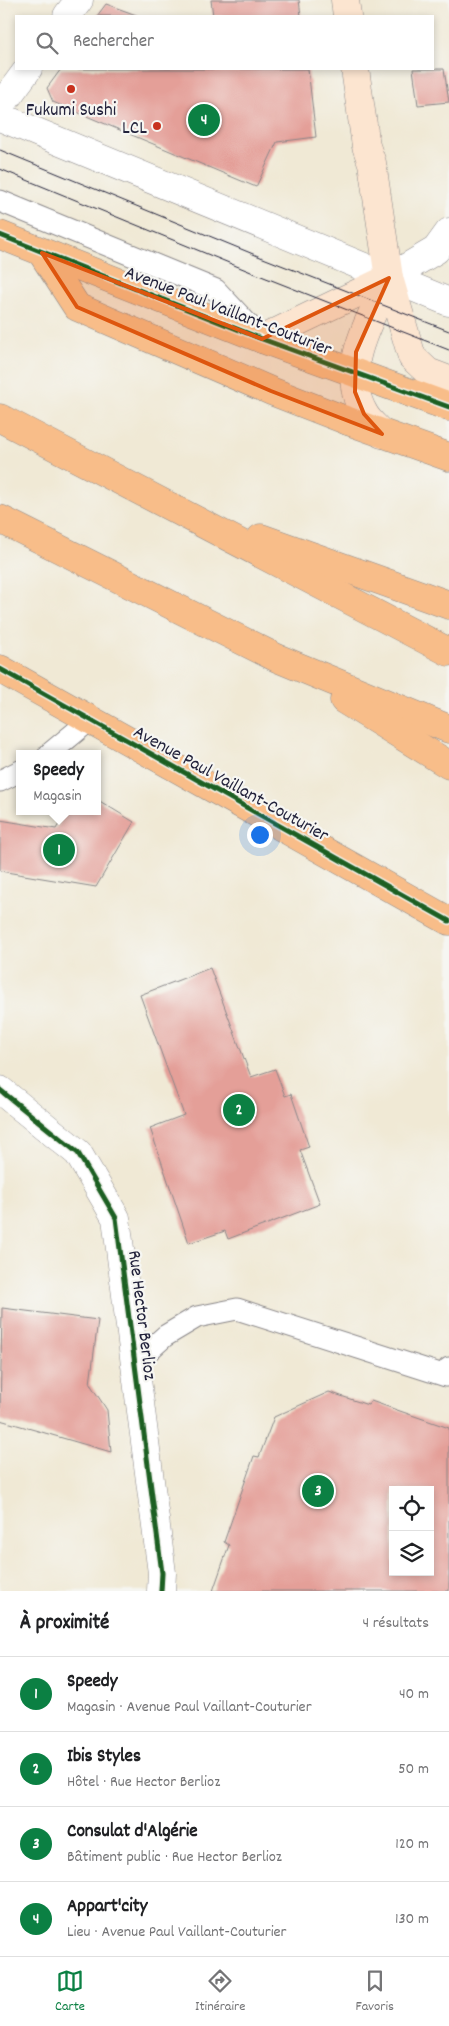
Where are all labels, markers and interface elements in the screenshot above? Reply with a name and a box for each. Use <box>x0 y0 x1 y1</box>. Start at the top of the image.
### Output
search box <box>15 15 434 70</box>
icon: search <box>33 29 61 57</box>
text: Rechercher <box>73 29 154 56</box>
marker: Fukumi Sushi <box>65 83 77 95</box>
place label: Fukumi Sushi <box>26 98 117 125</box>
pin: 4 <box>188 101 220 139</box>
place label: LCL <box>122 116 147 143</box>
marker: LCL <box>151 120 163 132</box>
street label: Avenue Paul Vaillant-Couturier <box>120 260 335 364</box>
street label: Avenue Paul Vaillant-Couturier <box>128 720 333 850</box>
popup <box>16 750 101 815</box>
text: Speedy <box>33 758 84 785</box>
text: Magasin <box>33 785 82 808</box>
your location <box>247 822 273 848</box>
pin: 1 <box>43 831 75 869</box>
pin: 2 <box>223 1091 255 1129</box>
street label: Rue Hector Berlioz <box>119 1249 162 1382</box>
pin: 3 <box>302 1472 334 1510</box>
map controls <box>389 1486 434 1576</box>
button: locate <box>389 1486 434 1531</box>
button: layers <box>389 1531 434 1576</box>
text: À proximité <box>20 1609 109 1639</box>
text: 4 résultats <box>362 1612 429 1635</box>
text: Speedy <box>67 1669 117 1696</box>
text: 1 <box>34 1683 38 1706</box>
text: 40 m <box>399 1683 429 1706</box>
text: Magasin · Avenue Paul Vaillant-Couturier <box>67 1696 312 1719</box>
text: Ibis Styles <box>67 1744 141 1771</box>
text: 2 <box>33 1758 40 1781</box>
text: 50 m <box>398 1758 429 1781</box>
text: Hôtel · Rue Hector Berlioz <box>67 1771 220 1794</box>
text: Consulat d'Algérie <box>67 1819 198 1846</box>
text: 3 <box>32 1833 40 1856</box>
text: 120 m <box>395 1833 429 1856</box>
text: Bâtiment public · Rue Hector Berlioz <box>67 1846 282 1869</box>
text: Appart'city <box>67 1894 147 1921</box>
text: 4 <box>33 1908 39 1931</box>
text: 130 m <box>395 1908 429 1931</box>
text: Lieu · Avenue Paul Vaillant-Couturier <box>67 1921 287 1944</box>
tab: Carte <box>55 1967 85 2017</box>
tab: Itinéraire <box>195 1967 245 2017</box>
tab: Favoris <box>355 1967 394 2017</box>

